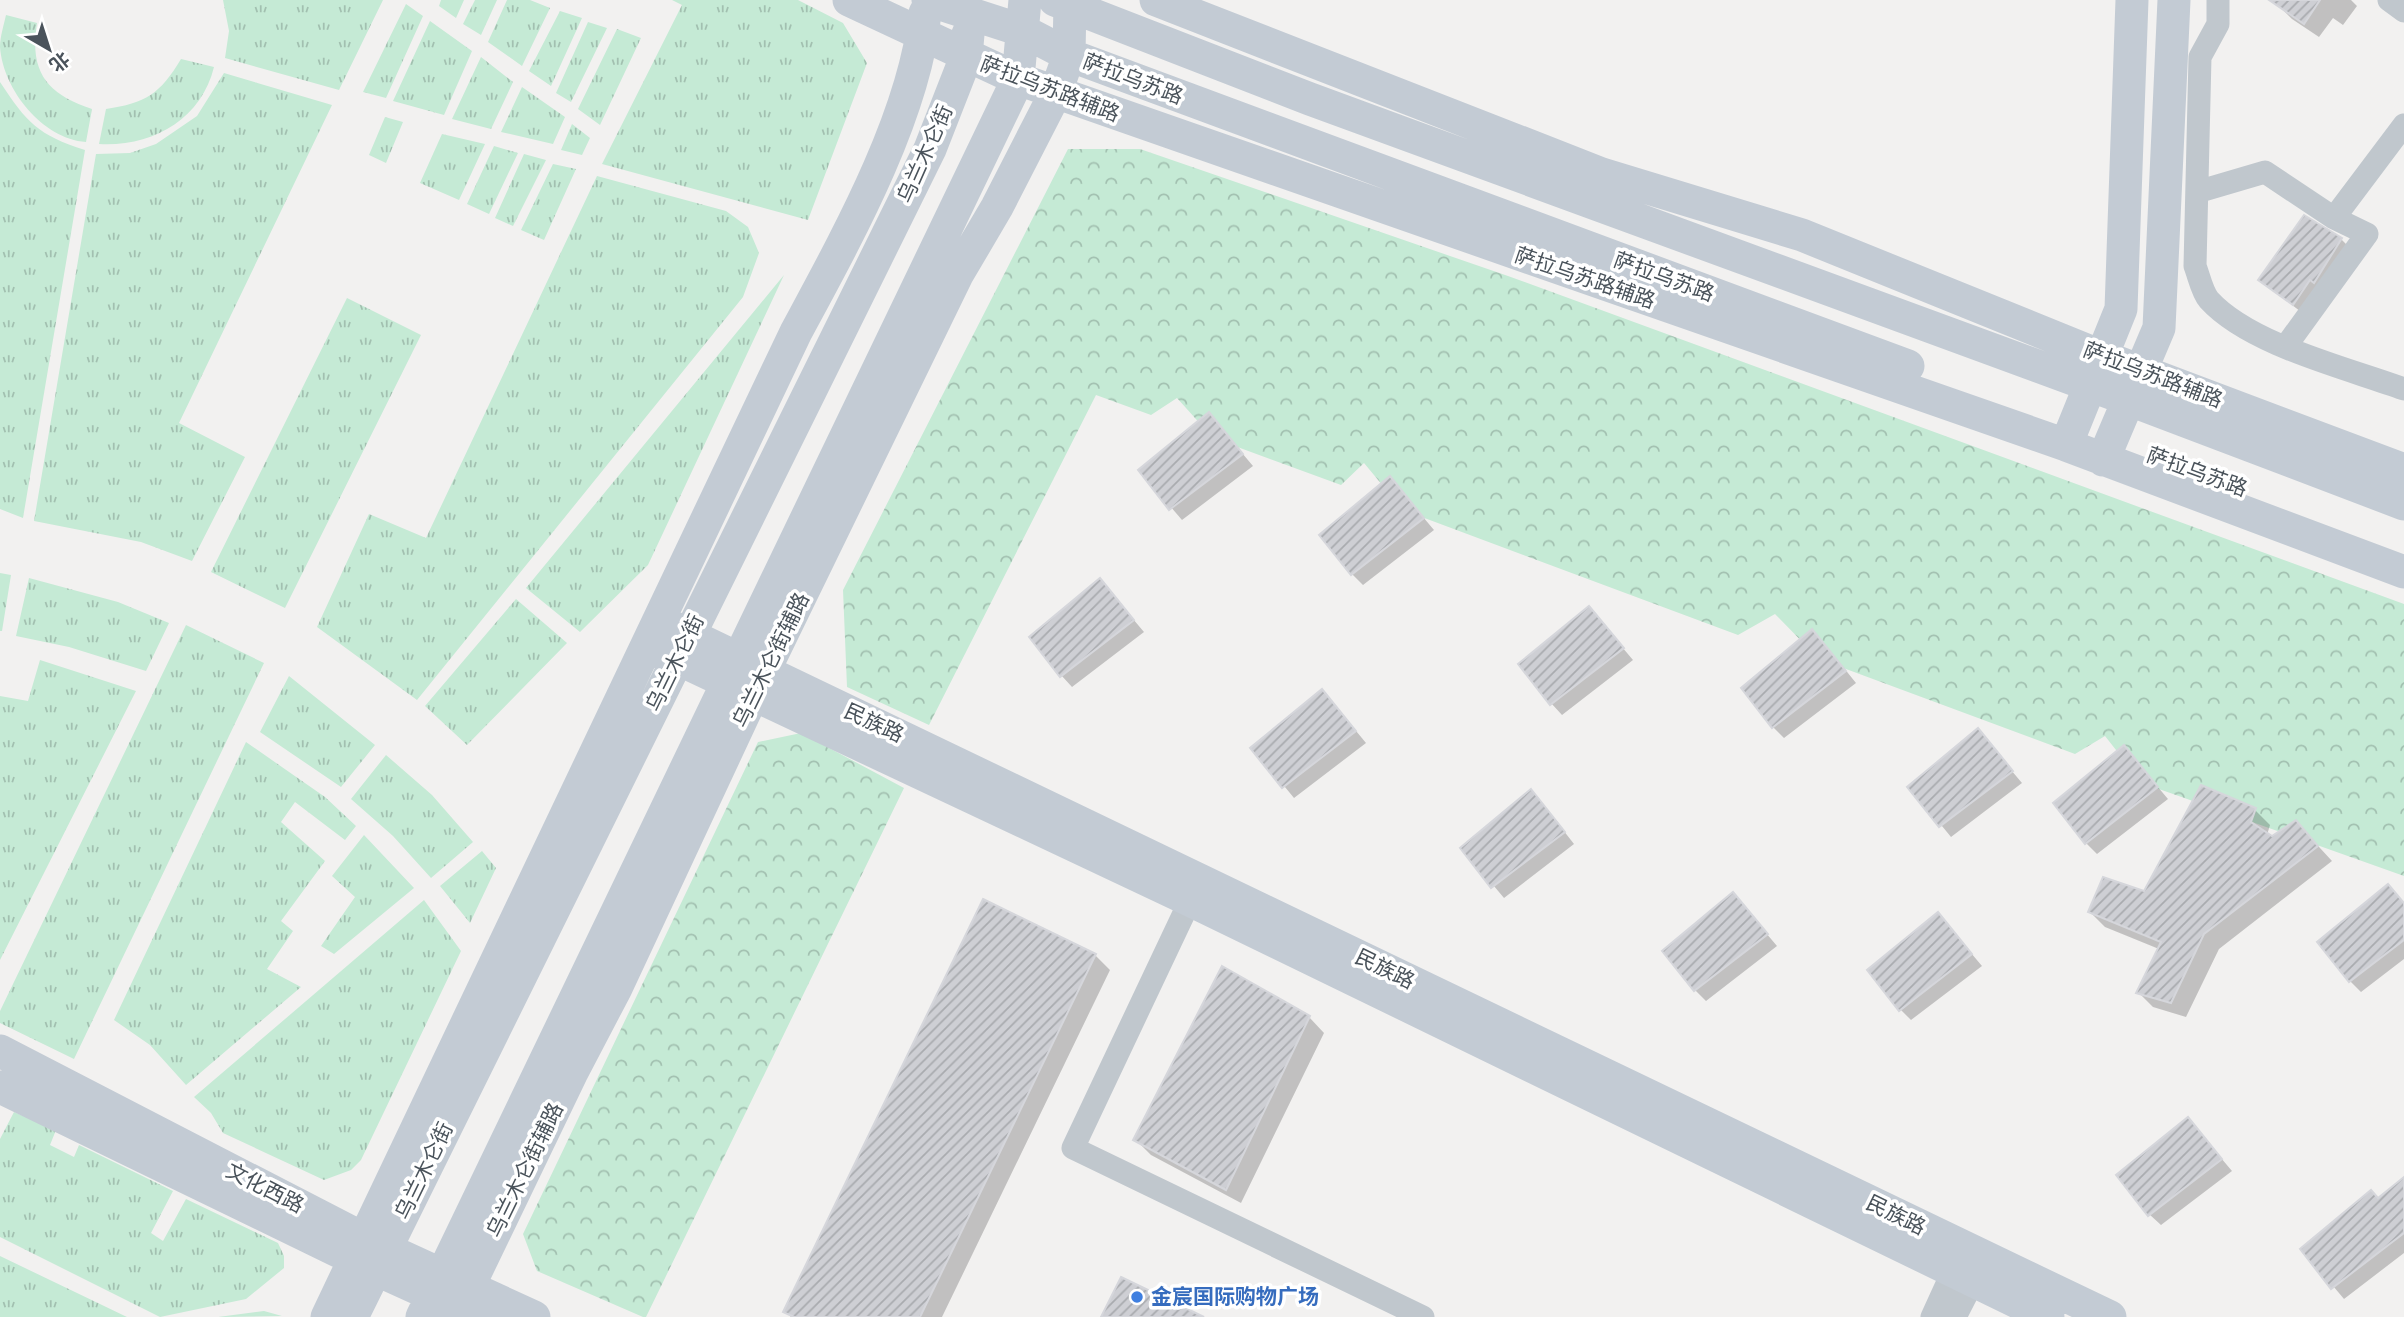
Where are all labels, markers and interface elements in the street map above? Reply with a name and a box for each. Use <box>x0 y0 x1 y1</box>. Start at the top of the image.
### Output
north arrow <box>14 14 84 84</box>
text: 北 <box>43 45 75 78</box>
street label: 萨拉乌苏路 <box>1079 46 1187 111</box>
street label: 萨拉乌苏路辅路 <box>976 49 1124 128</box>
street label: 乌兰木仑街 <box>890 100 959 208</box>
street label: 萨拉乌苏路辅路 <box>1511 240 1659 315</box>
street label: 萨拉乌苏路 <box>1610 245 1718 308</box>
street label: 萨拉乌苏路辅路 <box>2079 335 2227 414</box>
street label: 萨拉乌苏路 <box>2143 440 2251 503</box>
street label: 乌兰木仑街辅路 <box>725 587 816 732</box>
street label: 乌兰木仑街 <box>639 609 711 716</box>
street label: 民族路 <box>840 696 909 749</box>
street label: 民族路 <box>1351 942 1420 995</box>
street label: 乌兰木仑街辅路 <box>479 1097 570 1242</box>
street label: 乌兰木仑街 <box>388 1117 460 1224</box>
street label: 文化西路 <box>221 1156 309 1220</box>
street label: 民族路 <box>1862 1188 1931 1241</box>
place label: 金宸国际购物广场 <box>1151 1282 1319 1311</box>
marker: 金宸国际购物广场 <box>1129 1289 1145 1305</box>

